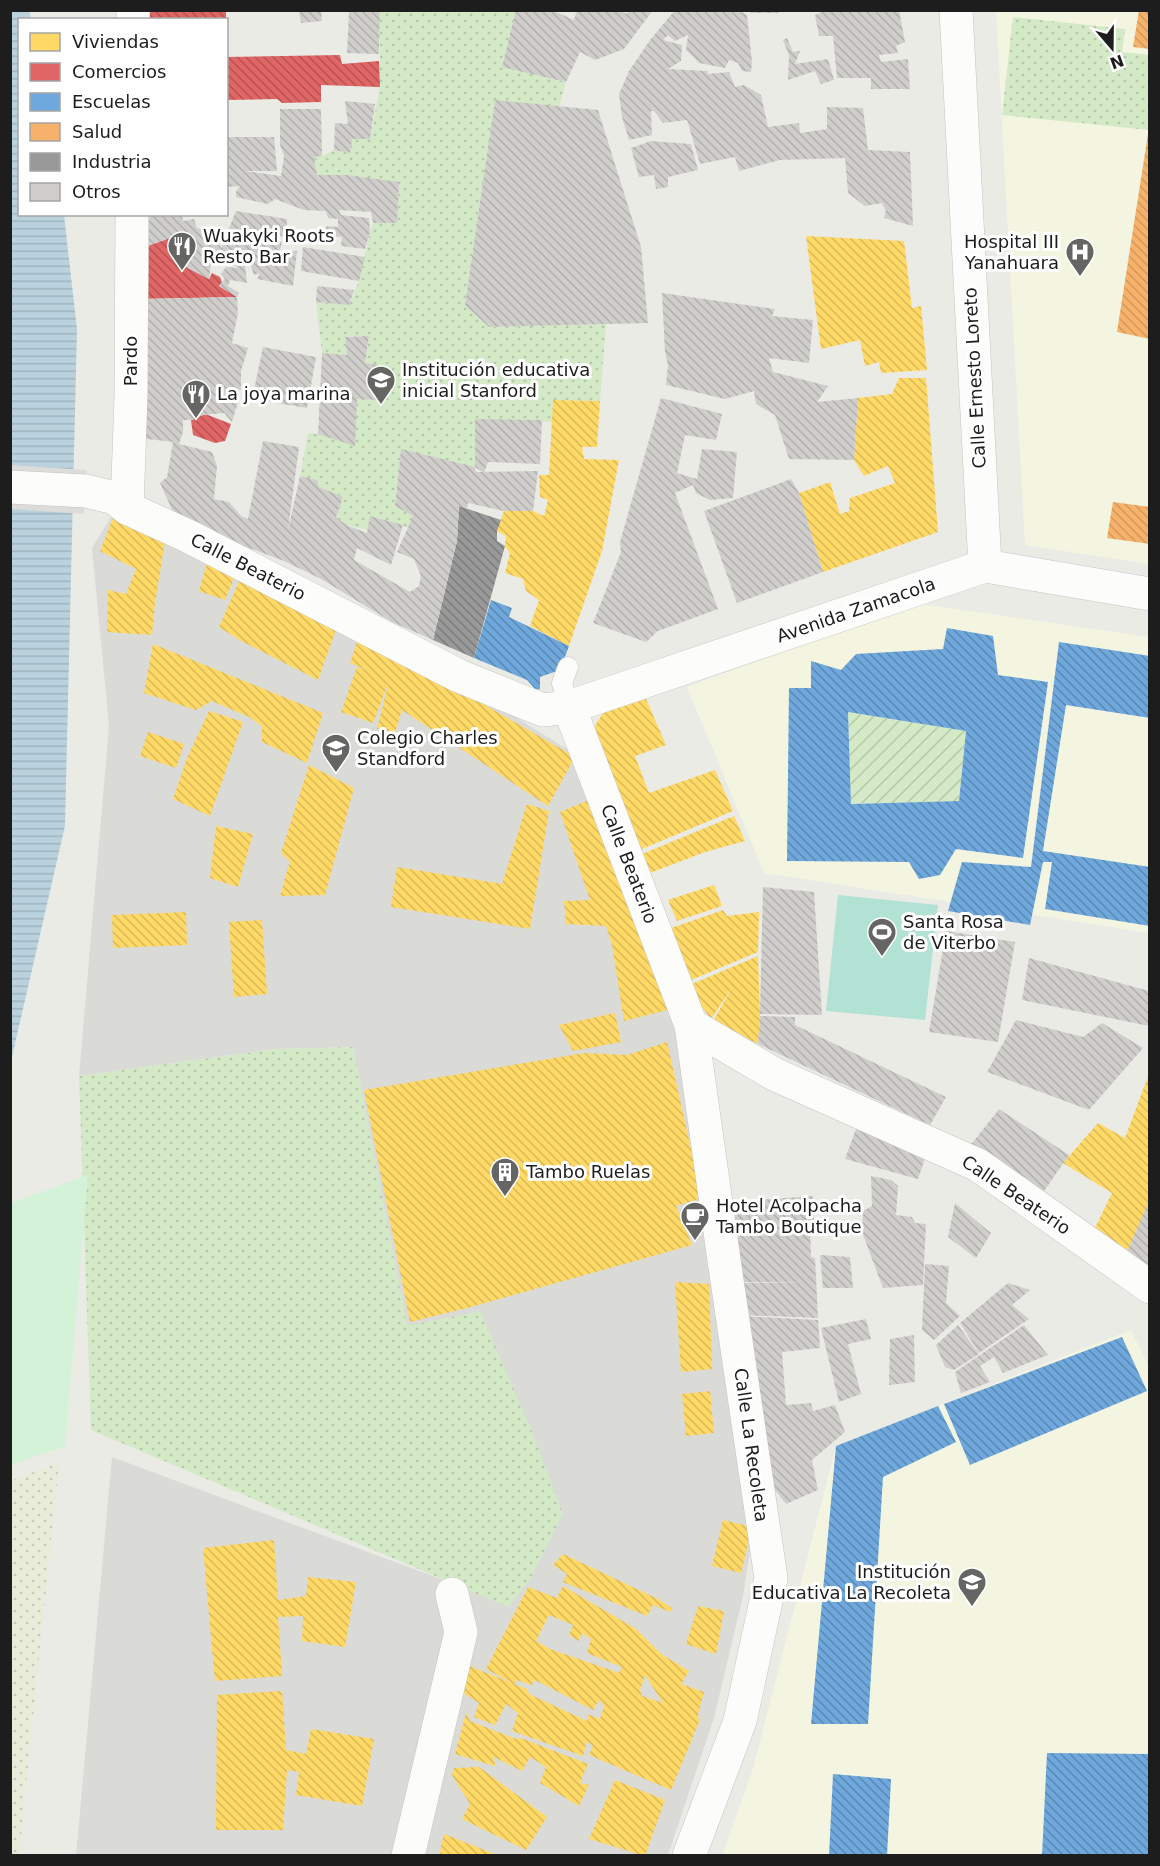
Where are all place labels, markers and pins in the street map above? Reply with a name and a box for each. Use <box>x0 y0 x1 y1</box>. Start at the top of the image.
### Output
place label: Wuakyki Roots Resto Bar <box>203 225 334 267</box>
restaurant icon: Wuakyki Roots Resto Bar <box>166 230 198 272</box>
place label: Hospital III Yanahuara <box>964 231 1059 273</box>
hospital icon: Hospital III Yanahuara <box>1064 236 1096 278</box>
place label: Institución educativa inicial Stanford <box>402 359 590 401</box>
school or university icon: Institución educativa inicial Stanford <box>365 364 397 406</box>
restaurant icon: La joya marina <box>180 378 212 420</box>
place label: La joya marina <box>217 383 351 404</box>
place label: Colegio Charles Standford <box>357 727 498 769</box>
school or university icon: Colegio Charles Standford <box>320 732 352 774</box>
place label: Santa Rosa de Viterbo <box>903 911 1004 953</box>
sports icon: Santa Rosa de Viterbo <box>866 916 898 958</box>
building icon: Tambo Ruelas <box>489 1156 521 1198</box>
place label: Tambo Ruelas <box>525 1161 650 1182</box>
place label: Hotel Acolpacha Tambo Boutique <box>715 1195 862 1237</box>
cafe icon: Hotel Acolpacha Tambo Boutique <box>679 1200 711 1242</box>
place label: Institución Educativa La Recoleta <box>752 1561 951 1603</box>
school or university icon: Institución Educativa La Recoleta <box>956 1566 988 1608</box>

